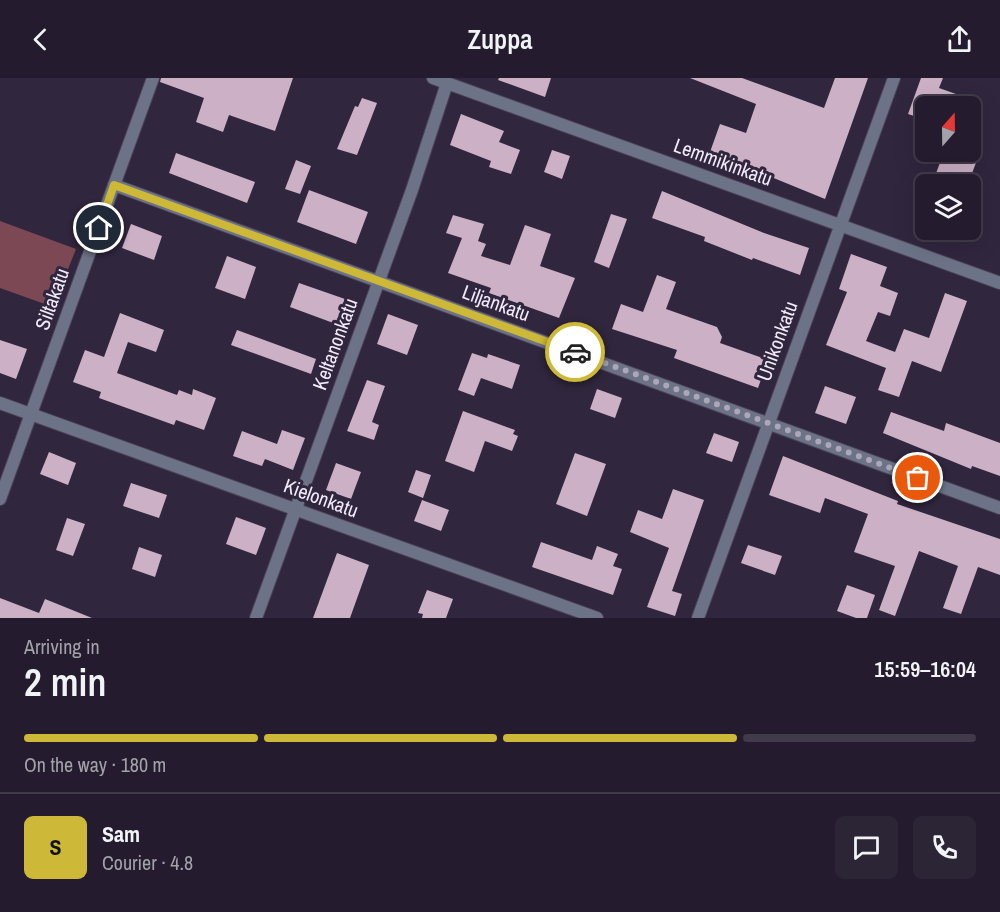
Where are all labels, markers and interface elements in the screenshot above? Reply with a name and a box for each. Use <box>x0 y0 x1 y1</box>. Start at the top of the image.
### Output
text: Zuppa <box>467 21 533 57</box>
icon: back <box>24 23 57 56</box>
icon: share <box>943 23 976 56</box>
north arrow <box>915 96 981 162</box>
map controls <box>915 96 981 240</box>
street label: Lemmikinkatu <box>670 131 776 192</box>
button: layers <box>915 174 981 240</box>
pin <box>73 202 124 253</box>
icon: home <box>82 211 115 244</box>
street label: Siltakatu <box>28 264 75 333</box>
street label: Liljankatu <box>459 278 534 327</box>
street label: Keltanonkatu <box>305 294 364 393</box>
street label: Unikonkatu <box>750 297 803 384</box>
courier <box>545 322 605 382</box>
icon: car <box>559 336 592 369</box>
pin <box>892 452 943 503</box>
icon: bag <box>901 461 934 494</box>
street label: Kielonkatu <box>280 472 362 523</box>
text: Arriving in <box>24 633 100 660</box>
text: 15:59–16:04 <box>874 654 976 684</box>
text: 2 min <box>24 656 106 708</box>
text: On the way · 180 m <box>24 751 166 778</box>
button: chat <box>835 816 898 879</box>
button: phone <box>913 816 976 879</box>
text: Sam <box>102 819 140 849</box>
text: S <box>49 832 62 862</box>
text: Courier · 4.8 <box>102 849 193 876</box>

